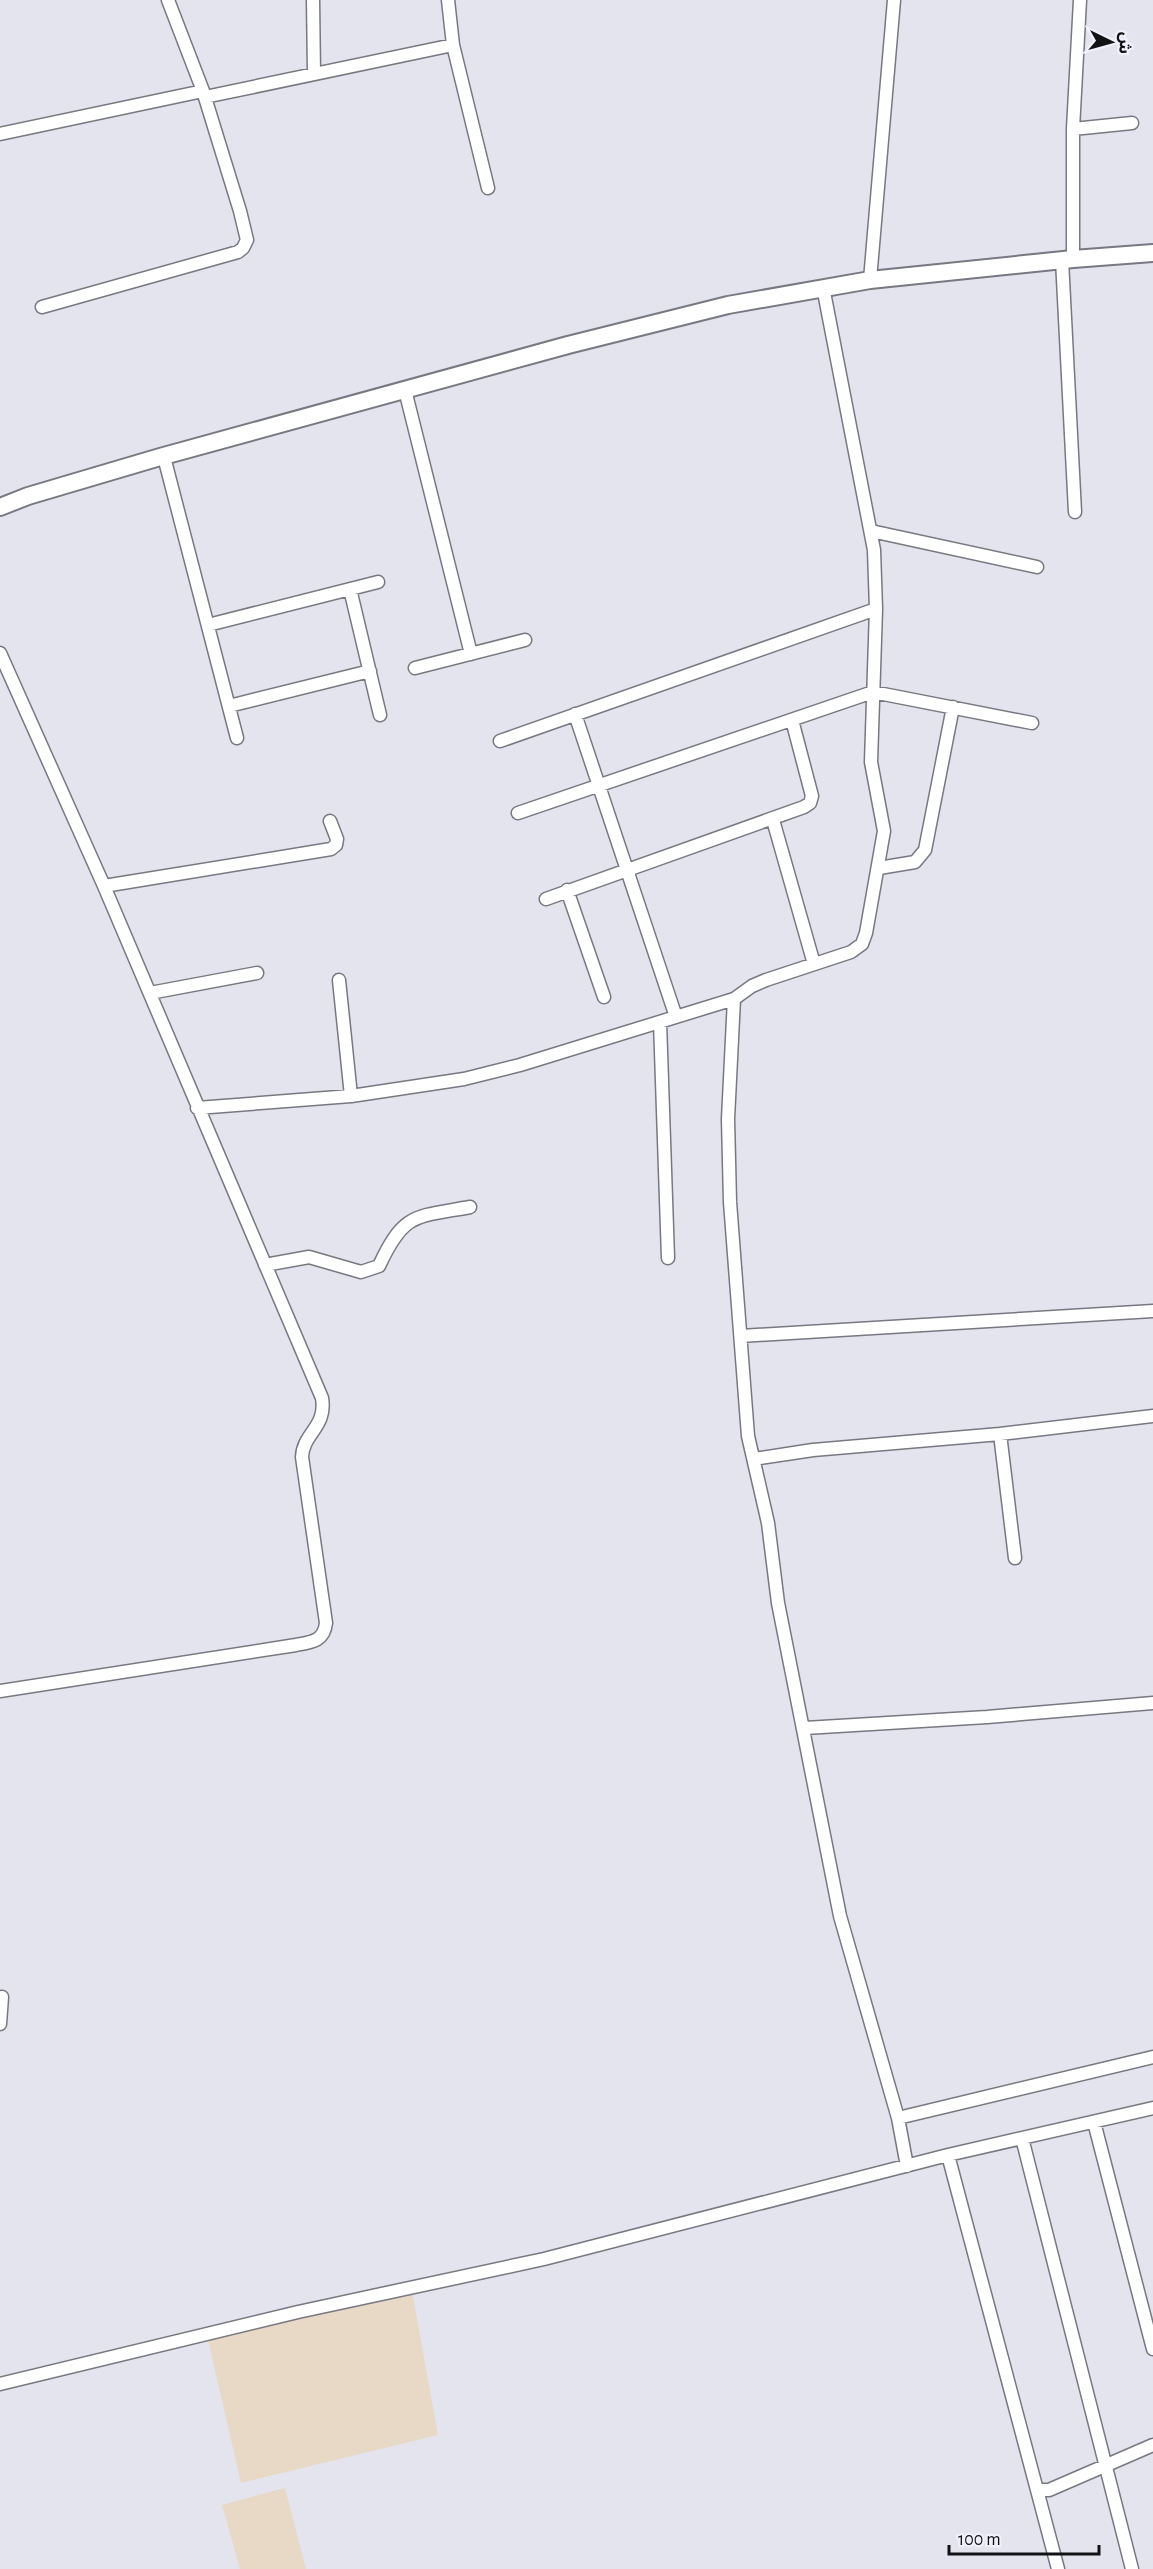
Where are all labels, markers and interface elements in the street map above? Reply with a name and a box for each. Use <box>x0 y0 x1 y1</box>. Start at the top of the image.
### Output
north arrow <box>1081 12 1141 72</box>
text: ش <box>1115 32 1134 55</box>
scale bar <box>949 2518 1099 2556</box>
text: 100 m <box>958 2531 1001 2549</box>

